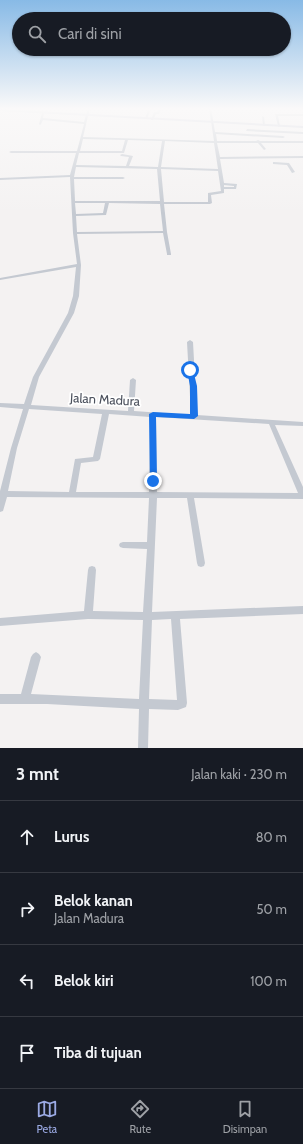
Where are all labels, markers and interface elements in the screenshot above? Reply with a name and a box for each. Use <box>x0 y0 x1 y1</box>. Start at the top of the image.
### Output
search box <box>12 12 291 56</box>
icon: search <box>26 23 48 45</box>
text: Cari di sini <box>58 25 122 43</box>
route start <box>181 361 199 379</box>
street label: Jalan Madura <box>69 389 141 409</box>
route end <box>144 472 162 490</box>
text: 3 mnt <box>16 764 59 784</box>
text: Jalan kaki · 230 m <box>191 766 287 782</box>
icon: ahead <box>16 826 38 848</box>
text: Lurus <box>54 828 89 846</box>
text: 80 m <box>256 829 287 845</box>
text: Belok kanan <box>54 892 133 910</box>
icon: right <box>16 898 38 920</box>
text: 50 m <box>257 901 287 917</box>
text: Jalan Madura <box>54 910 124 926</box>
icon: left <box>16 970 38 992</box>
text: Belok kiri <box>54 972 114 990</box>
text: 100 m <box>250 973 287 989</box>
icon: arrive <box>16 1042 38 1064</box>
text: Tiba di tujuan <box>54 1044 142 1062</box>
tab: Peta <box>36 1098 58 1136</box>
tab: Rute <box>129 1098 151 1136</box>
tab: Disimpan <box>223 1098 267 1136</box>

